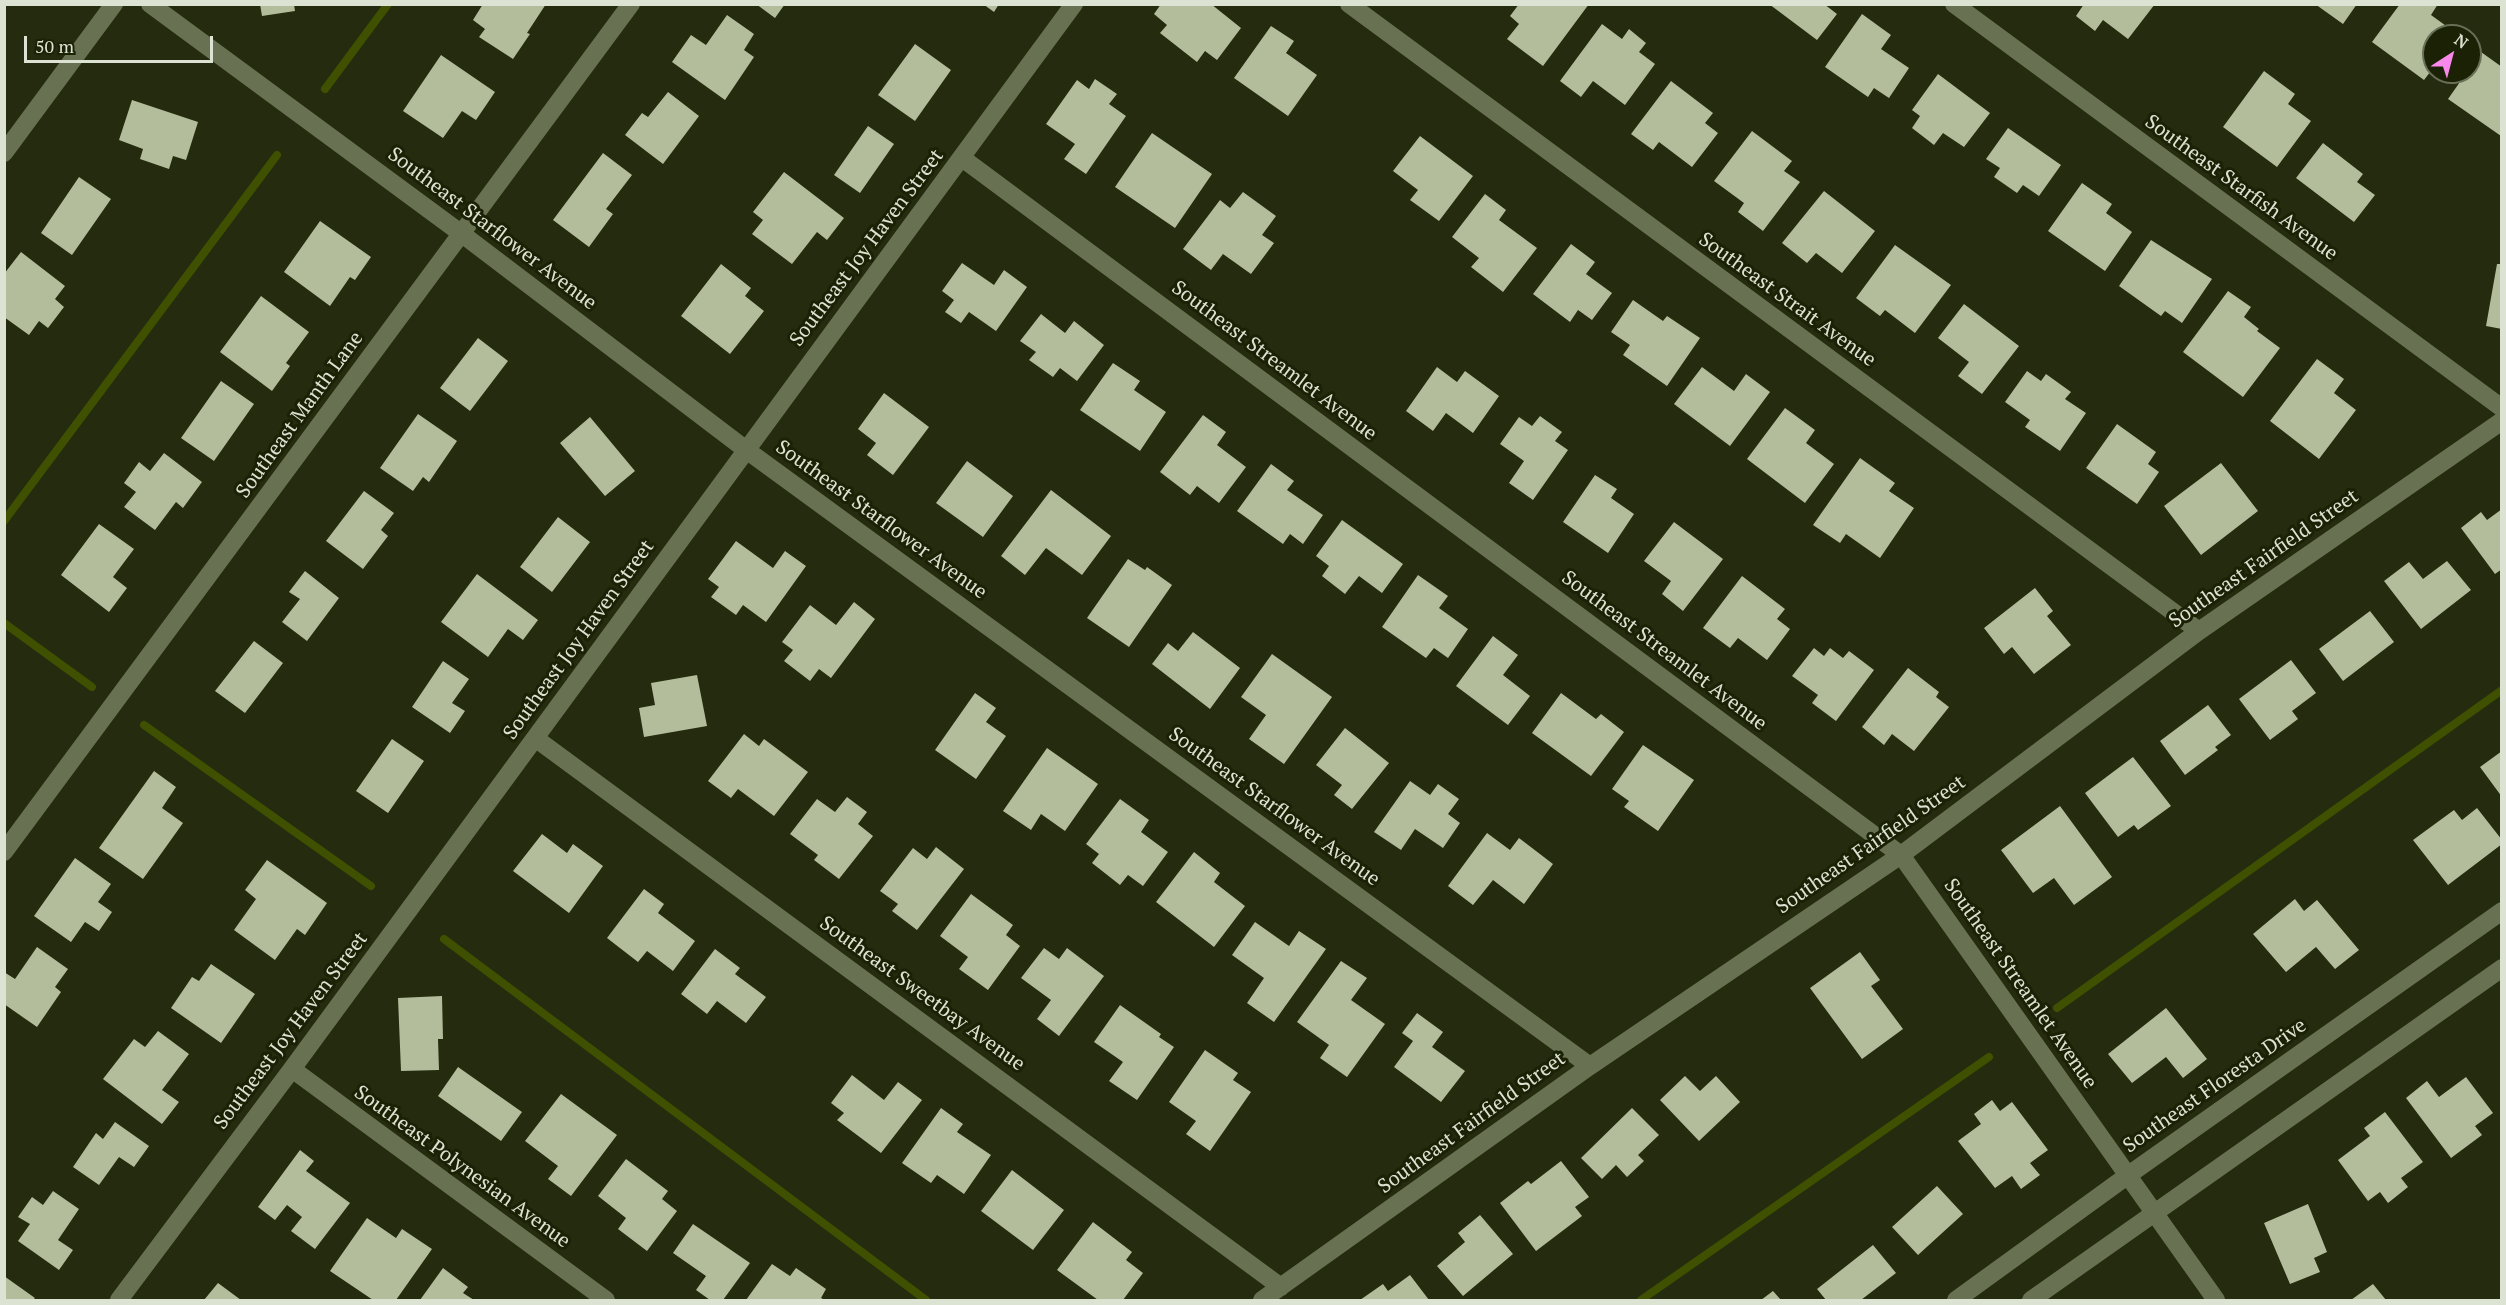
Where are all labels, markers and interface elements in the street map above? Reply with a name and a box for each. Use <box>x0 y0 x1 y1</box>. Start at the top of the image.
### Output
scale bar <box>27 24 216 62</box>
north arrow <box>2422 24 2482 84</box>
text: N <box>2450 29 2473 54</box>
text: 50 m <box>35 34 74 58</box>
street label: Southeast Starfish Avenue <box>2140 110 2342 266</box>
street label: Southeast Starflower Avenue <box>383 143 601 315</box>
street label: Southeast Joy Haven Street <box>785 145 949 351</box>
street label: Southeast Strait Avenue <box>1694 228 1880 372</box>
street label: Southeast Streamlet Avenue <box>1167 276 1381 446</box>
street label: Southeast Manth Lane <box>232 327 368 503</box>
street label: Southeast Starflower Avenue <box>771 435 991 605</box>
street label: Southeast Fairfield Street <box>2165 484 2363 634</box>
street label: Southeast Joy Haven Street <box>499 536 659 744</box>
street label: Southeast Streamlet Avenue <box>1557 566 1771 736</box>
street label: Southeast Starflower Avenue <box>1164 722 1384 892</box>
street label: Southeast Fairfield Street <box>1772 770 1970 920</box>
street label: Southeast Streamlet Avenue <box>1938 874 2102 1094</box>
street label: Southeast Sweetbay Avenue <box>815 912 1029 1076</box>
street label: Southeast Joy Haven Street <box>209 928 373 1134</box>
street label: Southeast Floresta Drive <box>2119 1014 2311 1158</box>
street label: Southeast Fairfield Street <box>1374 1047 1570 1199</box>
street label: Southeast Polynesian Avenue <box>349 1081 575 1253</box>

